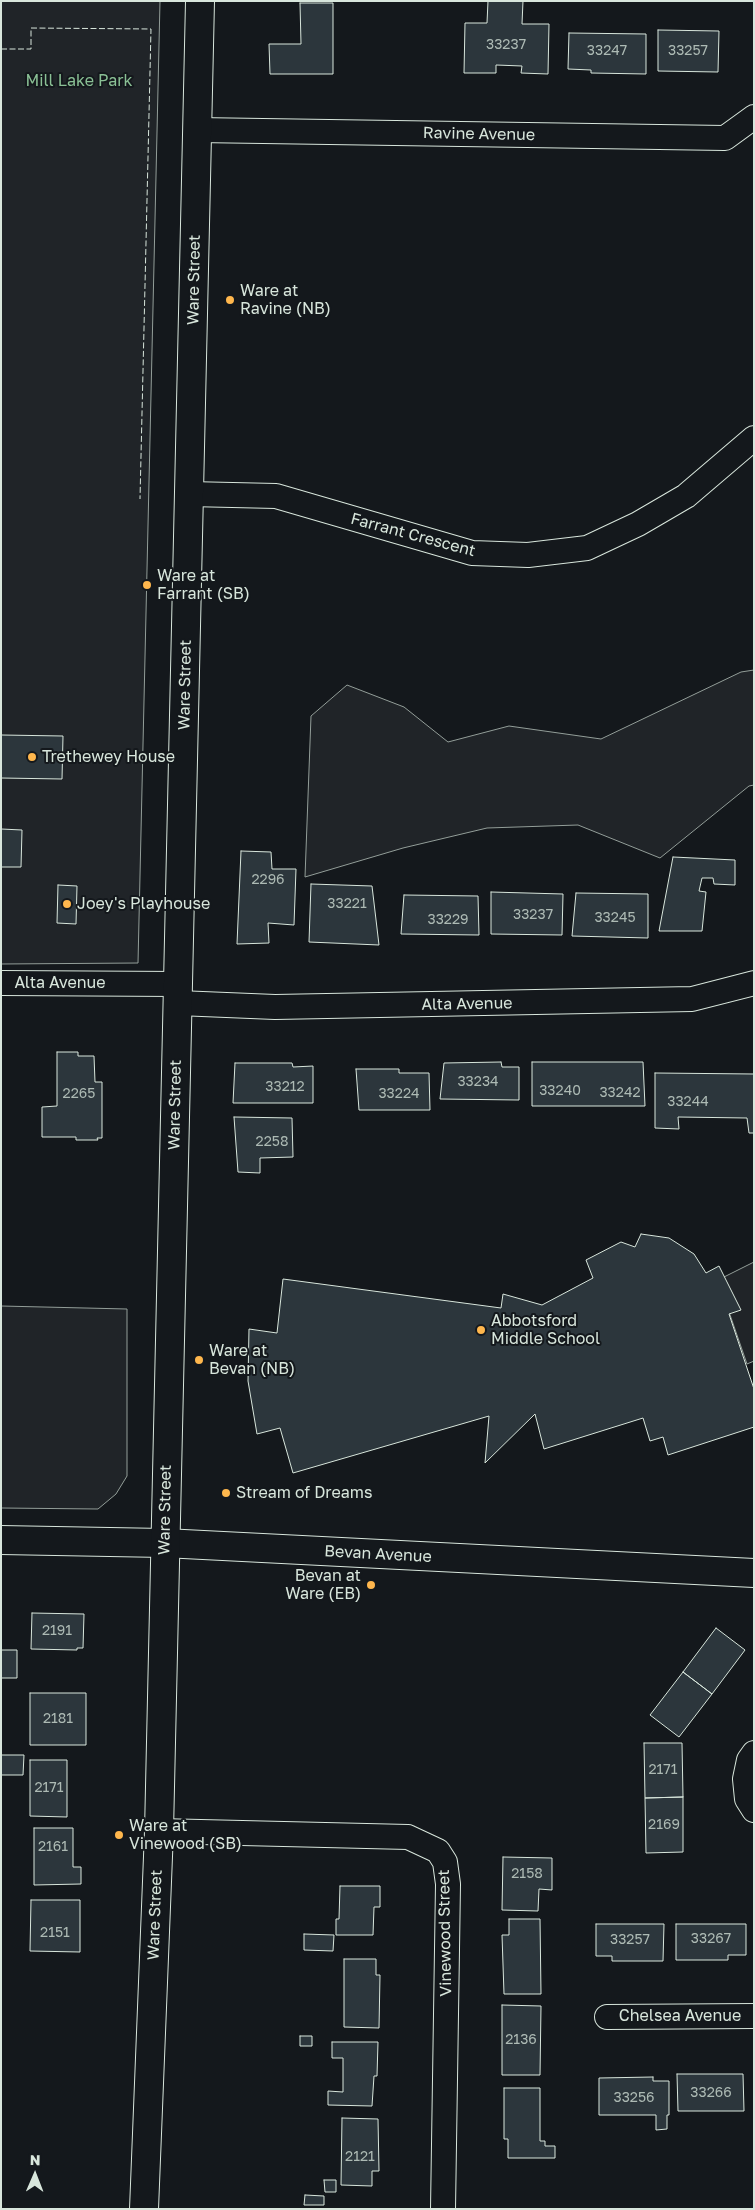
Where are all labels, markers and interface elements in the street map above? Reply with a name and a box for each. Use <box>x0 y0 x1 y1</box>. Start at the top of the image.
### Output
house number: 33237 <box>486 37 526 53</box>
house number: 33247 <box>587 43 627 59</box>
house number: 33257 <box>668 43 708 59</box>
park label: Mill Lake Park <box>25 71 133 91</box>
street label: Ravine Avenue <box>423 123 535 145</box>
street label: Ware Street <box>184 235 204 325</box>
place label: Ware at Ravine (NB) <box>240 281 331 319</box>
marker: Ware at Ravine (NB) <box>224 294 236 306</box>
street label: Farrant Crescent <box>348 509 478 561</box>
place label: Ware at Farrant (SB) <box>157 566 250 604</box>
marker: Ware at Farrant (SB) <box>141 579 153 591</box>
street label: Ware Street <box>175 640 195 730</box>
place label: Trethewey House <box>42 747 175 767</box>
marker: Trethewey House <box>26 751 38 763</box>
house number: 2296 <box>251 872 285 888</box>
place label: Joey's Playhouse <box>77 894 210 914</box>
house number: 33221 <box>327 896 367 912</box>
marker: Joey's Playhouse <box>61 898 73 910</box>
house number: 33237 <box>513 907 553 923</box>
house number: 33245 <box>594 910 636 926</box>
house number: 33229 <box>427 912 469 928</box>
street label: Alta Avenue <box>14 973 106 993</box>
street label: Alta Avenue <box>421 994 513 1014</box>
street label: Ware Street <box>165 1060 185 1150</box>
house number: 33234 <box>457 1074 499 1090</box>
house number: 33212 <box>265 1079 305 1095</box>
house number: 33240 <box>539 1083 581 1099</box>
house number: 33242 <box>599 1085 641 1101</box>
house number: 2265 <box>63 1086 95 1102</box>
house number: 33224 <box>378 1086 420 1102</box>
house number: 33244 <box>667 1094 709 1110</box>
house number: 2258 <box>256 1134 288 1150</box>
place label: Abbotsford Middle School <box>491 1311 600 1349</box>
marker: Abbotsford Middle School <box>475 1324 487 1336</box>
place label: Ware at Bevan (NB) <box>209 1341 295 1379</box>
marker: Ware at Bevan (NB) <box>193 1354 205 1366</box>
street label: Ware Street <box>155 1465 175 1555</box>
place label: Stream of Dreams <box>236 1483 372 1503</box>
marker: Stream of Dreams <box>220 1487 232 1499</box>
street label: Bevan Avenue <box>324 1542 432 1566</box>
place label: Bevan at Ware (EB) <box>285 1566 361 1604</box>
marker: Bevan at Ware (EB) <box>365 1579 377 1591</box>
house number: 2191 <box>42 1623 72 1639</box>
house number: 2181 <box>43 1711 73 1727</box>
house number: 2171 <box>648 1762 678 1778</box>
house number: 2171 <box>34 1780 64 1796</box>
place label: Ware at Vinewood (SB) <box>129 1816 242 1854</box>
house number: 2169 <box>648 1817 680 1833</box>
marker: Ware at Vinewood (SB) <box>113 1829 125 1841</box>
house number: 2161 <box>38 1839 68 1855</box>
house number: 2158 <box>511 1866 543 1882</box>
street label: Ware Street <box>144 1869 166 1961</box>
street label: Vinewood Street <box>434 1869 456 1997</box>
house number: 2151 <box>40 1925 70 1941</box>
house number: 33267 <box>691 1931 731 1947</box>
house number: 33257 <box>610 1932 650 1948</box>
street label: Chelsea Avenue <box>619 2006 741 2026</box>
house number: 2136 <box>505 2032 537 2048</box>
house number: 33266 <box>690 2085 732 2101</box>
house number: 33256 <box>613 2090 655 2106</box>
house number: 2121 <box>345 2149 375 2165</box>
north arrow <box>10 2150 60 2200</box>
text: N <box>30 2151 41 2168</box>

